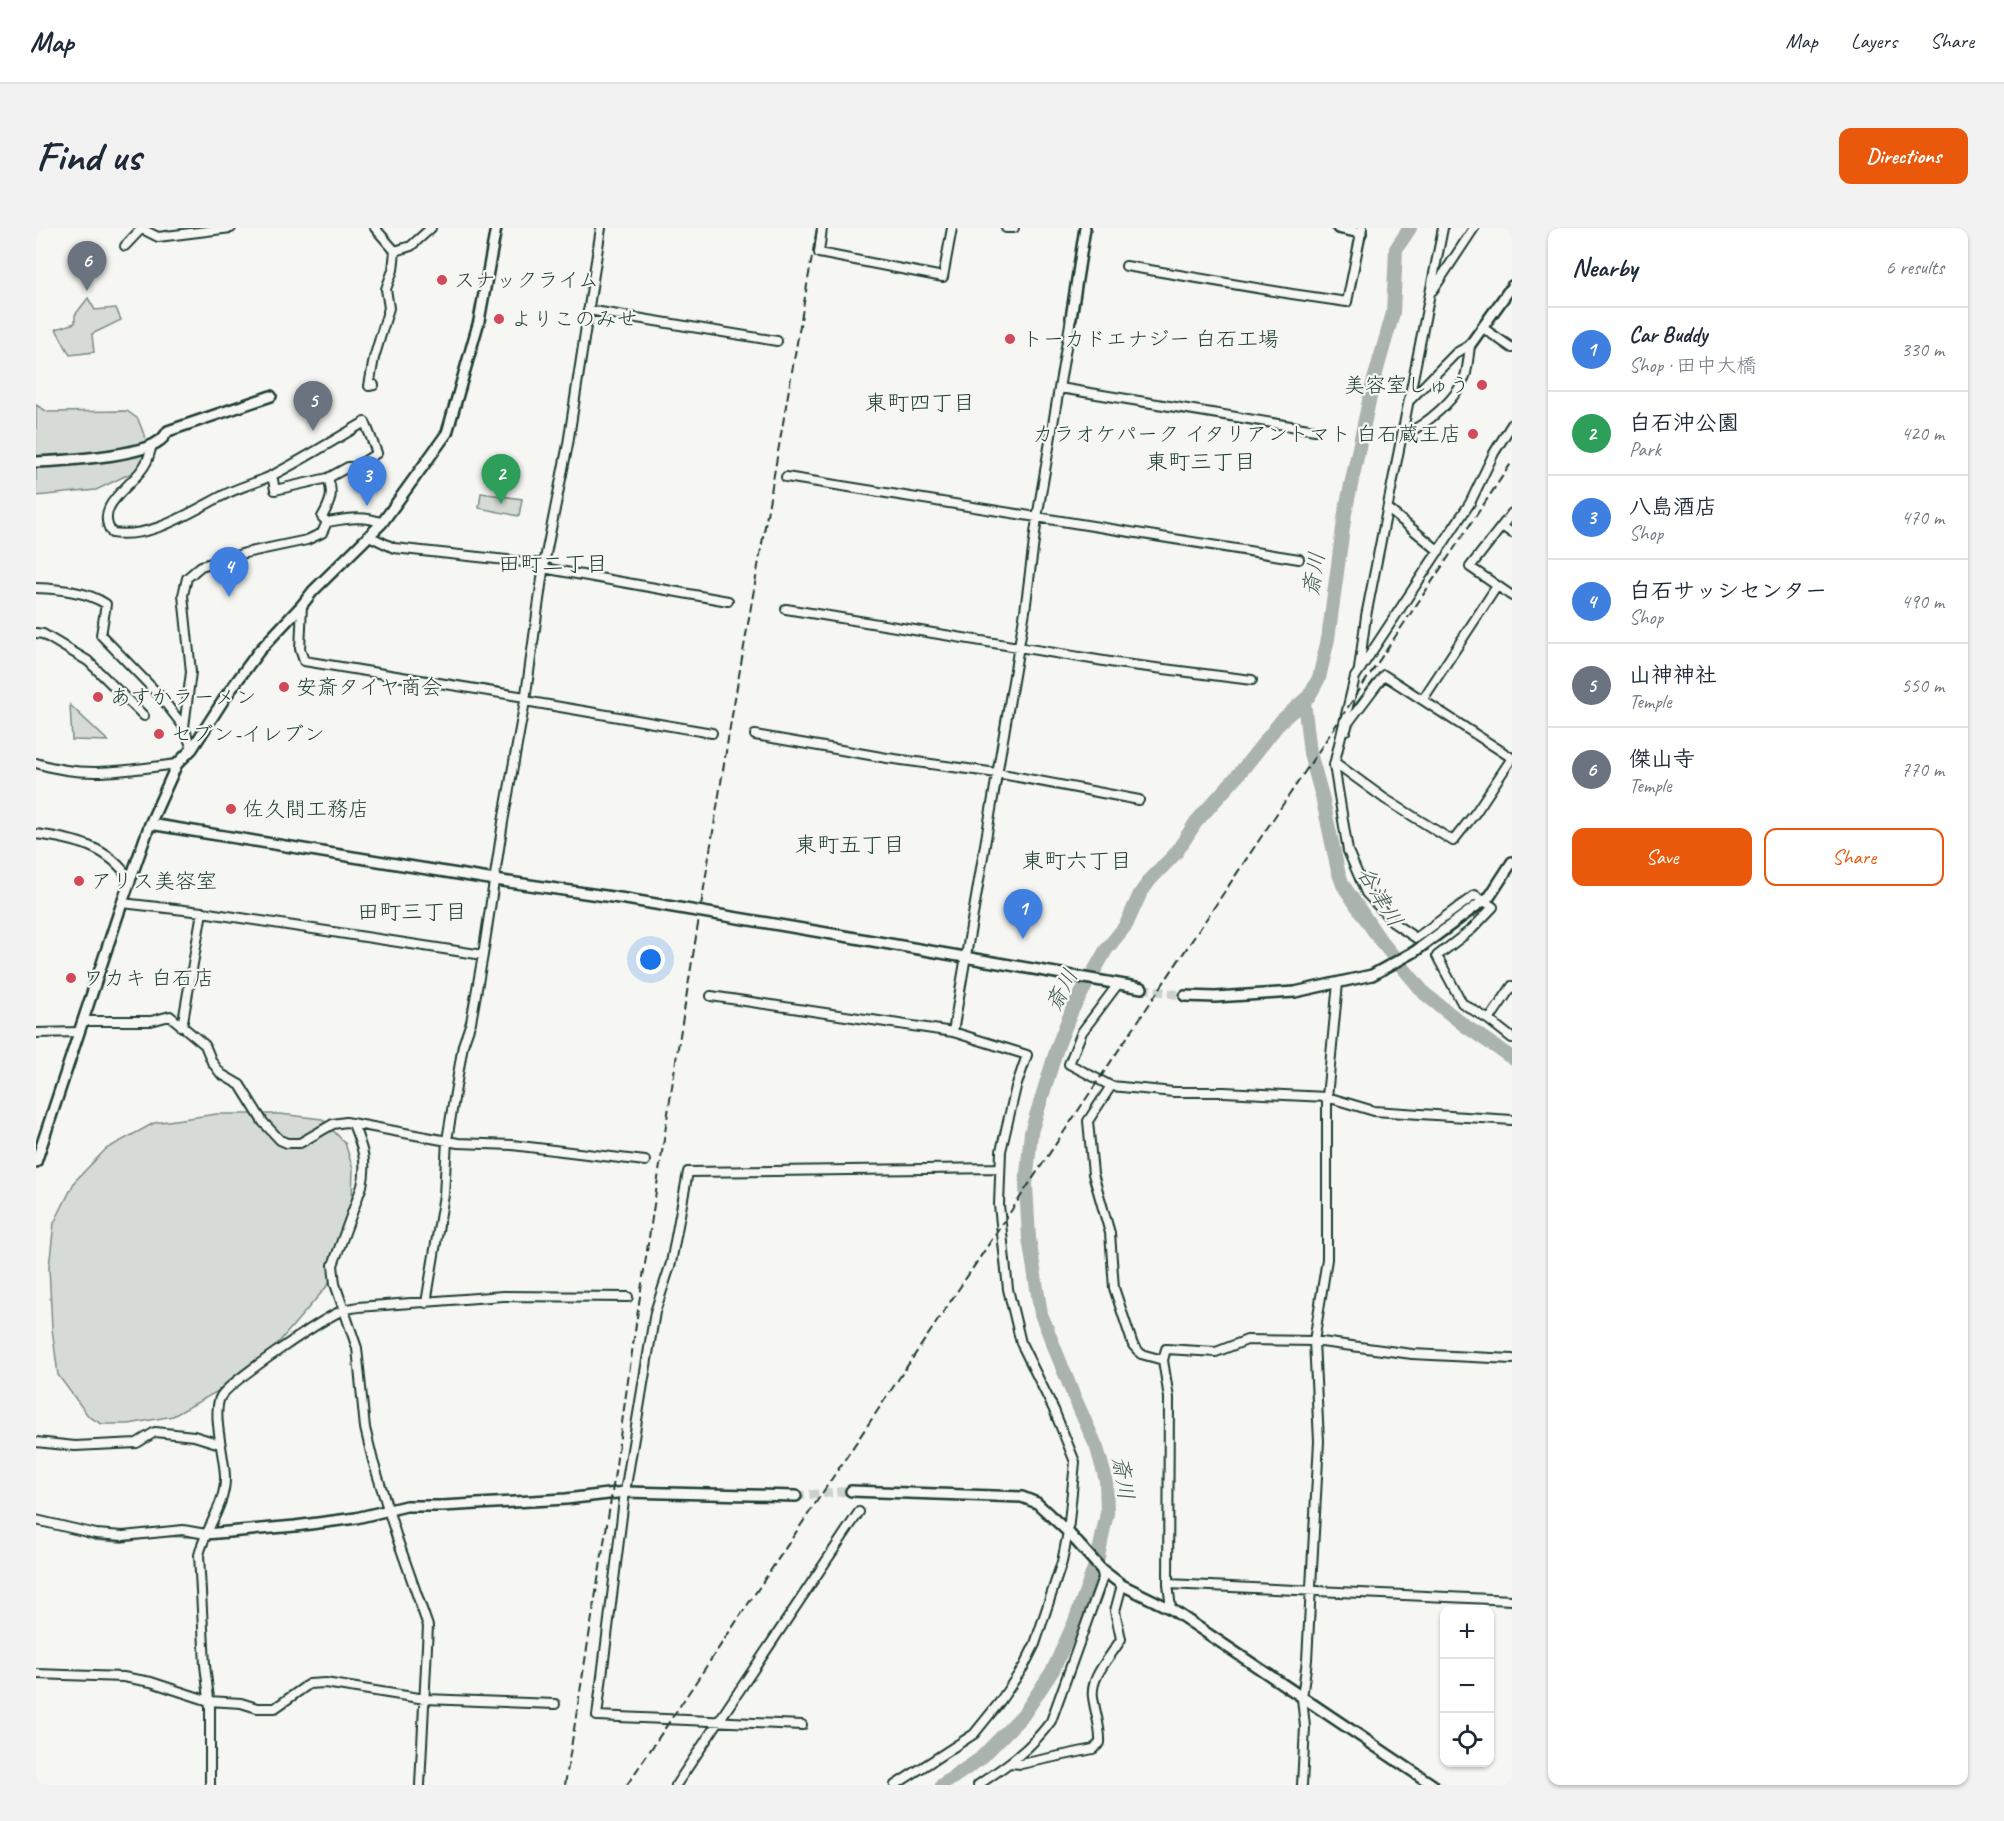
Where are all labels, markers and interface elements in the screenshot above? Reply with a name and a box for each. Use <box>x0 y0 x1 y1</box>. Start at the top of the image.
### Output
text: Map <box>30 24 73 59</box>
text: Map <box>1785 28 1818 54</box>
text: Layers <box>1851 28 1897 54</box>
text: Share <box>1930 28 1974 54</box>
button: Directions <box>1839 128 1968 184</box>
text: Find us <box>36 130 141 183</box>
pin: 6 <box>68 242 106 291</box>
text: Nearby <box>1572 251 1637 284</box>
text: 6 results <box>1885 255 1944 280</box>
place label: スナックライム <box>454 267 599 293</box>
marker: スナックライム <box>435 273 449 287</box>
place label: よりこのみせ <box>511 306 637 332</box>
marker: よりこのみせ <box>492 312 506 326</box>
text: Car Buddy <box>1629 321 1707 349</box>
place label: トーカドエナジー 白石工場 <box>1022 326 1279 352</box>
marker: トーカドエナジー 白石工場 <box>1003 332 1017 346</box>
text: 1 <box>1587 337 1596 362</box>
text: 330 m <box>1901 337 1944 362</box>
text: Shop · 田中大橋 <box>1629 353 1756 378</box>
place label: 美容室しゅう <box>1344 372 1470 398</box>
marker: 美容室しゅう <box>1475 378 1489 392</box>
pin: 5 <box>294 382 332 431</box>
district label: 東町四丁目 <box>865 389 975 417</box>
text: 白石沖公園 <box>1629 409 1739 437</box>
place label: カラオケパーク イタリアントマト 白石蔵王店 <box>1033 421 1461 447</box>
text: 2 <box>1587 421 1596 446</box>
text: 420 m <box>1901 421 1944 446</box>
marker: カラオケパーク イタリアントマト 白石蔵王店 <box>1466 427 1480 441</box>
text: Park <box>1629 437 1661 462</box>
district label: 東町三丁目 <box>1146 448 1256 476</box>
pin: 2 <box>482 454 520 504</box>
pin: 3 <box>348 456 386 506</box>
text: 八島酒店 <box>1629 493 1717 521</box>
text: 3 <box>1587 505 1596 530</box>
text: 470 m <box>1901 505 1944 530</box>
text: Shop <box>1629 521 1663 546</box>
pin: 4 <box>210 548 248 597</box>
district label: 田町二丁目 <box>498 550 608 578</box>
water label: 斎川 <box>1297 550 1331 598</box>
text: 白石サッシセンター <box>1629 577 1827 605</box>
text: 4 <box>1587 589 1596 614</box>
text: 490 m <box>1901 589 1944 614</box>
text: Shop <box>1629 605 1663 630</box>
text: 山神神社 <box>1629 661 1717 689</box>
text: 5 <box>1587 673 1596 698</box>
text: 550 m <box>1901 673 1944 698</box>
place label: 安斎タイヤ商会 <box>296 674 442 700</box>
marker: 安斎タイヤ商会 <box>277 680 291 694</box>
place label: あすかラーメン <box>110 684 257 710</box>
text: Temple <box>1629 689 1672 714</box>
marker: あすかラーメン <box>91 690 105 704</box>
place label: セブン-イレブン <box>171 721 325 747</box>
marker: セブン-イレブン <box>152 727 166 741</box>
text: 傑山寺 <box>1629 745 1695 773</box>
text: 6 <box>1587 757 1596 782</box>
text: 770 m <box>1901 757 1944 782</box>
text: Temple <box>1629 773 1672 798</box>
place label: 佐久間工務店 <box>243 796 369 822</box>
marker: 佐久間工務店 <box>224 802 238 816</box>
button: Save <box>1572 828 1752 886</box>
button: Share <box>1764 828 1944 886</box>
district label: 東町五丁目 <box>795 831 905 859</box>
district label: 東町六丁目 <box>1022 847 1132 875</box>
water label: 谷津川 <box>1351 861 1409 933</box>
place label: アリス美容室 <box>91 868 217 894</box>
marker: アリス美容室 <box>72 874 86 888</box>
pin: 1 <box>1004 890 1042 939</box>
district label: 田町三丁目 <box>357 898 467 926</box>
your location <box>636 945 665 974</box>
water label: 斎川 <box>1040 964 1084 1016</box>
place label: ワカキ 白石店 <box>83 965 214 991</box>
marker: ワカキ 白石店 <box>64 971 78 985</box>
water label: 斎川 <box>1106 1454 1140 1502</box>
map controls <box>1440 1605 1494 1767</box>
button: + <box>1440 1605 1494 1659</box>
button: − <box>1440 1659 1494 1713</box>
button: locate <box>1440 1713 1494 1767</box>

